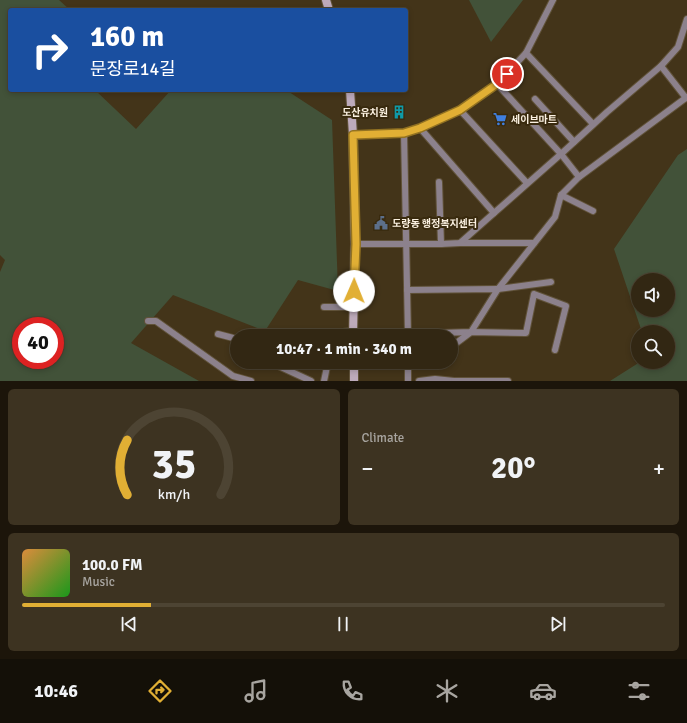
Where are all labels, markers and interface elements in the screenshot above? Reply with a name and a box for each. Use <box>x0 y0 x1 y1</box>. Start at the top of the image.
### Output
text: 160 m <box>90 20 164 54</box>
icon: right <box>24 24 76 76</box>
pin <box>490 57 524 91</box>
text: 문장로14길 <box>90 58 176 80</box>
icon: arrive <box>496 63 518 85</box>
building icon: 도산유치원 <box>391 104 407 120</box>
place label: 도산유치원 <box>342 107 388 119</box>
supermarket icon: 세이브마트 <box>492 111 508 127</box>
place label: 세이브마트 <box>511 114 557 126</box>
public building icon: 도량동 행정복지센터 <box>373 215 389 231</box>
place label: 도량동 행정복지센터 <box>392 218 477 230</box>
position arrow <box>333 270 375 312</box>
map controls <box>631 273 675 369</box>
button: sound <box>631 273 675 317</box>
speed limit sign: 40 <box>12 317 64 369</box>
button: search <box>631 325 675 369</box>
text: 10:47 · 1 min · 340 m <box>276 340 412 358</box>
text: Climate <box>362 430 404 446</box>
text: 35 <box>151 439 196 490</box>
text: 20° <box>491 450 535 487</box>
text: − <box>362 455 373 482</box>
text: + <box>653 455 665 482</box>
text: km/h <box>158 486 190 503</box>
text: 100.0 FM <box>82 556 143 574</box>
text: Music <box>82 574 115 590</box>
icon: previous <box>118 613 140 635</box>
icon: pause <box>332 613 354 635</box>
icon: next <box>547 613 569 635</box>
icon: directions <box>146 677 174 705</box>
icon: music <box>242 677 270 705</box>
icon: phone <box>338 677 366 705</box>
icon: climate <box>433 677 461 705</box>
icon: car <box>529 677 557 705</box>
icon: filters <box>625 677 653 705</box>
text: 10:46 <box>34 680 78 702</box>

